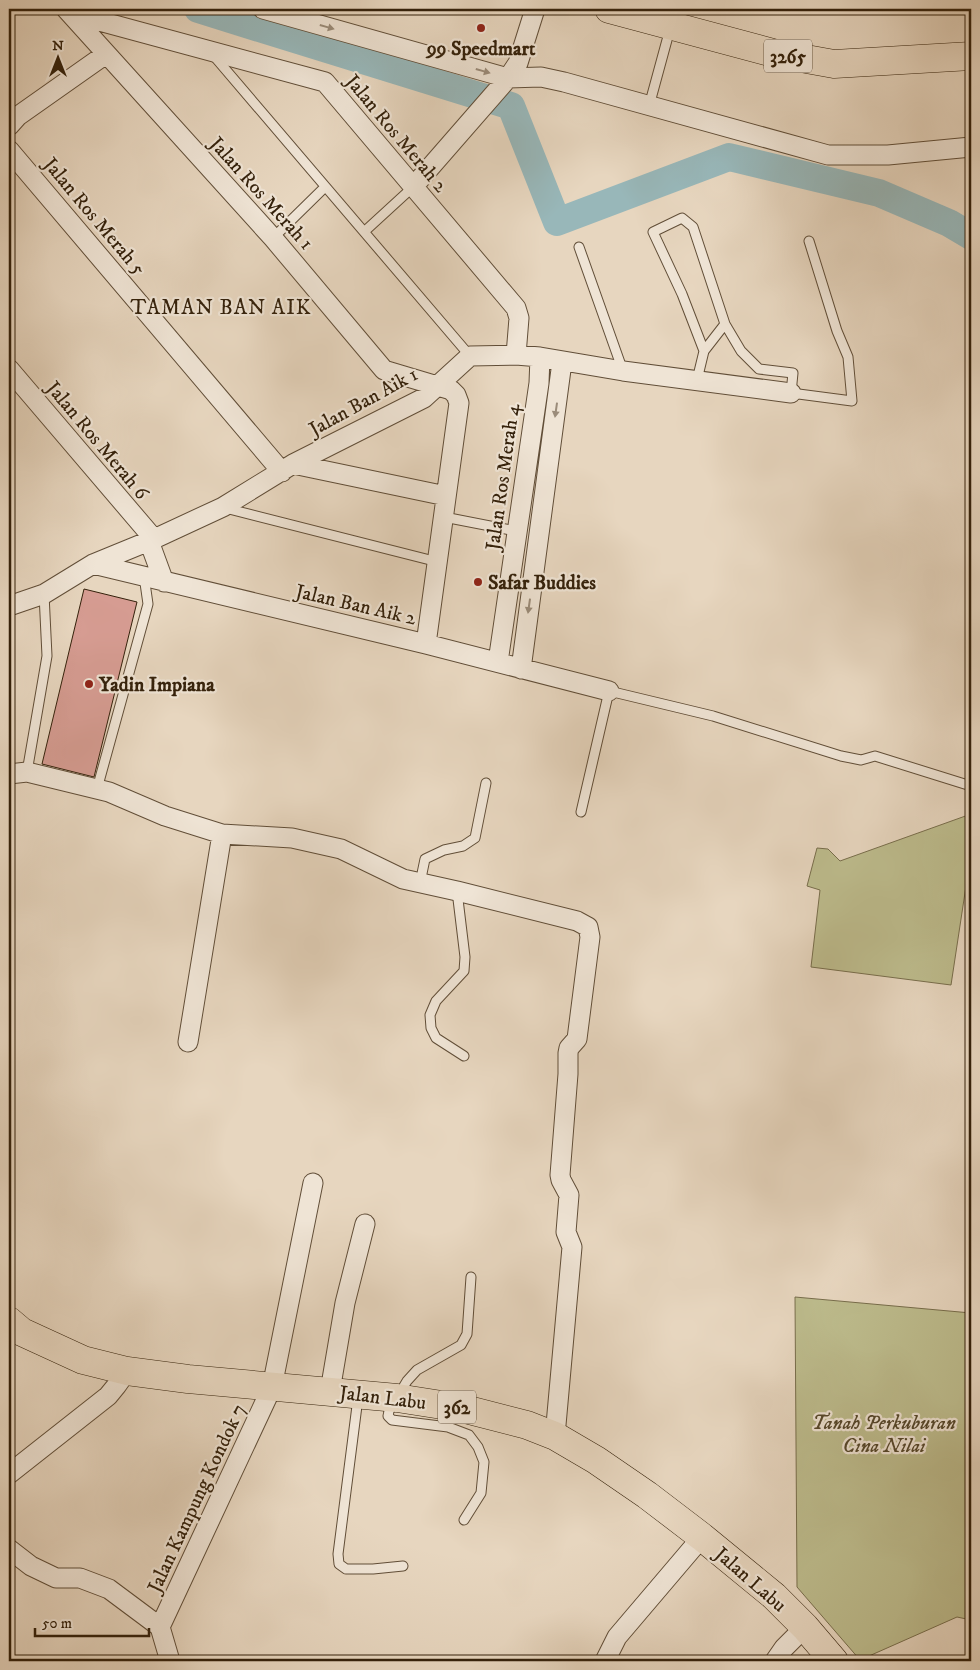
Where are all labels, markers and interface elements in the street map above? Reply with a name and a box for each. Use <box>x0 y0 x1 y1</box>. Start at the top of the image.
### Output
marker: 99 Speedmart <box>475 22 487 34</box>
one-way arrow <box>320 23 335 31</box>
north arrow <box>32 32 82 82</box>
text: N <box>52 37 64 55</box>
place label: 99 Speedmart <box>425 37 536 62</box>
road number: 3265 <box>764 40 812 72</box>
one-way arrow <box>476 67 491 75</box>
street label: Jalan Ros Merah 2 <box>338 68 452 198</box>
street label: Jalan Ros Merah 1 <box>202 131 318 256</box>
street label: Jalan Ros Merah 5 <box>36 151 150 281</box>
district label: TAMAN BAN AIK <box>130 295 312 321</box>
street label: Jalan Ban Aik 1 <box>303 362 423 443</box>
street label: Jalan Ros Merah 6 <box>39 375 154 506</box>
street label: Jalan Ros Merah 4 <box>481 402 526 554</box>
one-way arrow <box>552 402 560 418</box>
place label: Safar Buddies <box>488 571 596 596</box>
marker: Safar Buddies <box>472 576 484 588</box>
street label: Jalan Ban Aik 2 <box>291 579 419 632</box>
one-way arrow <box>525 598 533 614</box>
place label: Yadin Impiana <box>98 673 215 698</box>
marker: Yadin Impiana <box>83 678 95 690</box>
street label: Jalan Labu <box>336 1381 428 1416</box>
road number: 362 <box>438 1390 476 1424</box>
street label: Jalan Kampung Kondok 7 <box>142 1400 252 1599</box>
park label: Tanah Perkuburan Cina Nilai <box>812 1411 956 1459</box>
street label: Jalan Labu <box>707 1541 791 1618</box>
scale bar <box>35 1605 149 1637</box>
text: 50 m <box>42 1614 72 1633</box>

